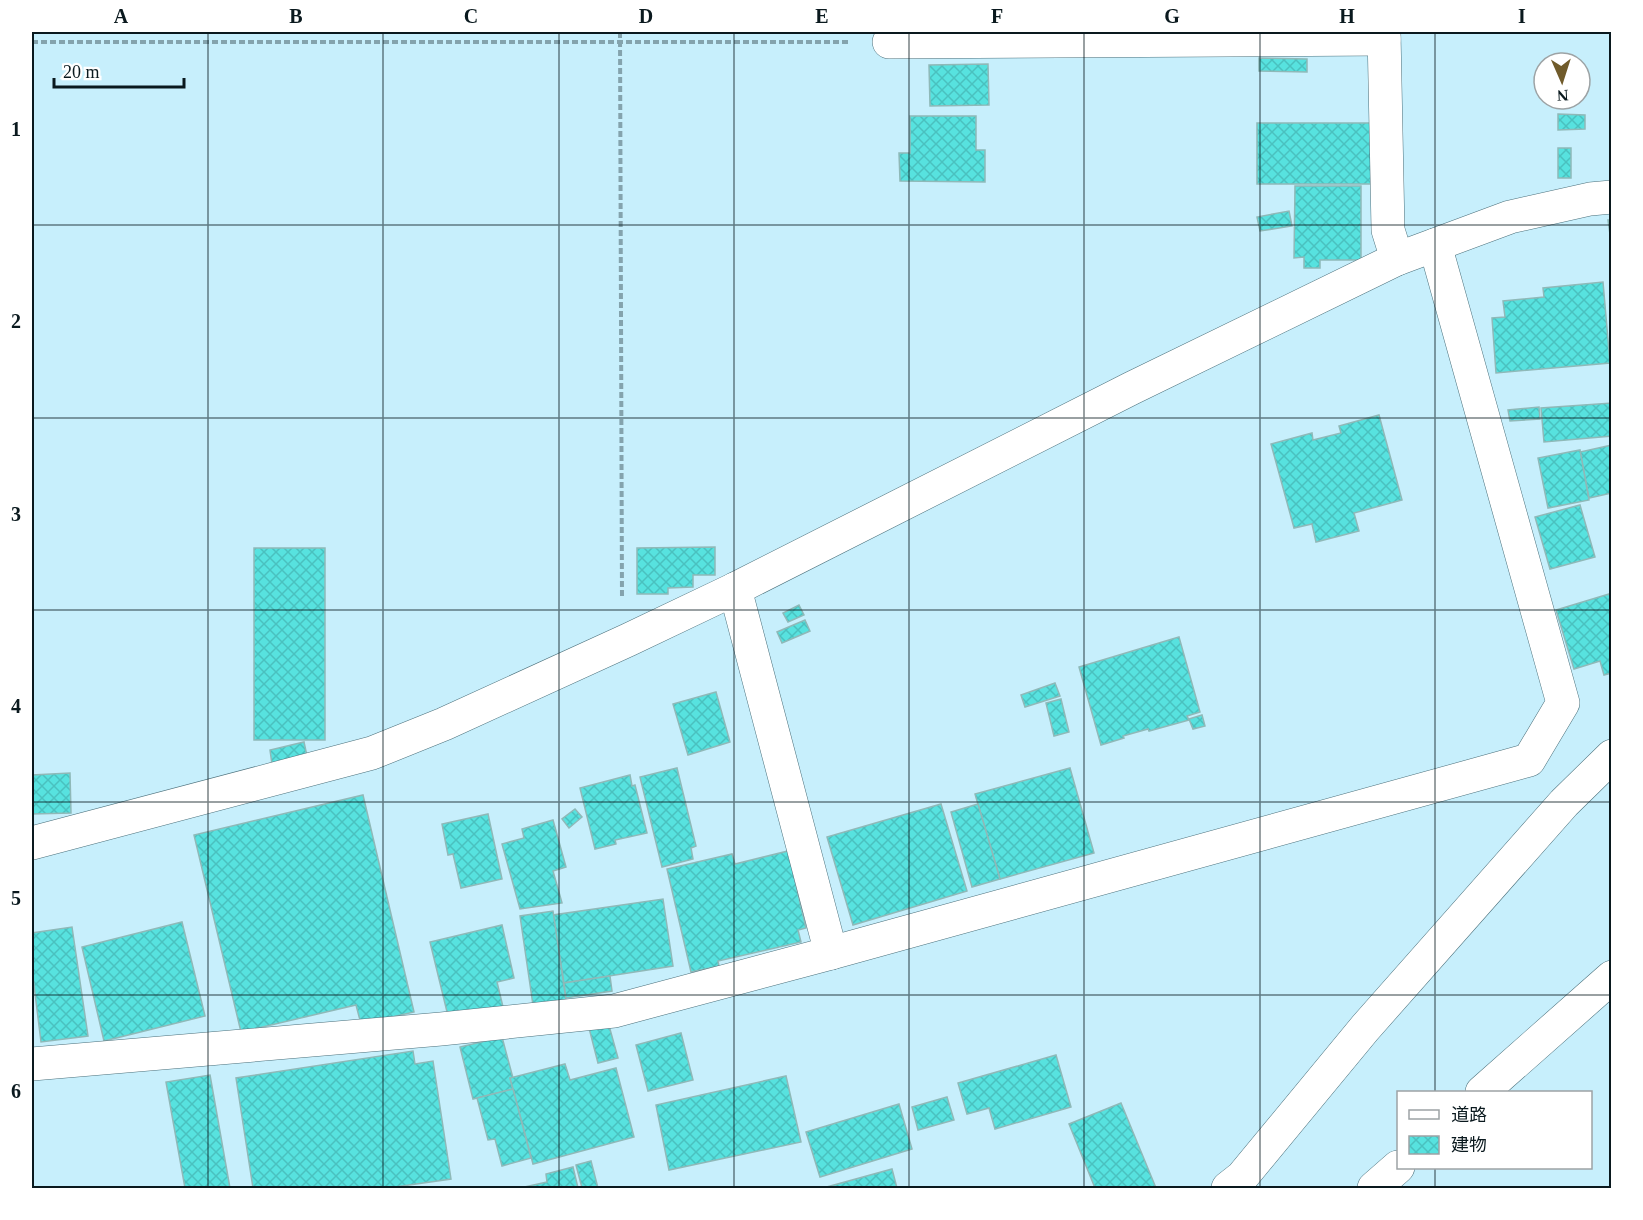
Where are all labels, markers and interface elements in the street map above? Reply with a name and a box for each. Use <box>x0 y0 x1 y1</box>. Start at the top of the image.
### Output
text: A <box>114 5 129 27</box>
text: B <box>289 5 303 27</box>
text: C <box>464 5 478 27</box>
text: D <box>639 5 653 27</box>
text: E <box>815 5 829 27</box>
text: F <box>991 5 1003 27</box>
text: G <box>1164 5 1180 27</box>
text: H <box>1339 5 1355 27</box>
text: I <box>1518 5 1526 27</box>
scale bar <box>54 51 184 89</box>
north arrow <box>1532 51 1592 111</box>
text: 20 m <box>63 62 100 82</box>
text: N <box>1556 87 1569 104</box>
text: 1 <box>11 118 21 140</box>
text: 2 <box>11 310 21 332</box>
text: 3 <box>11 503 21 525</box>
text: 4 <box>11 695 21 717</box>
text: 5 <box>11 887 21 909</box>
text: 6 <box>11 1080 21 1102</box>
legend <box>1397 1091 1592 1169</box>
text: 道路 <box>1451 1105 1487 1125</box>
text: 建物 <box>1451 1135 1487 1155</box>

